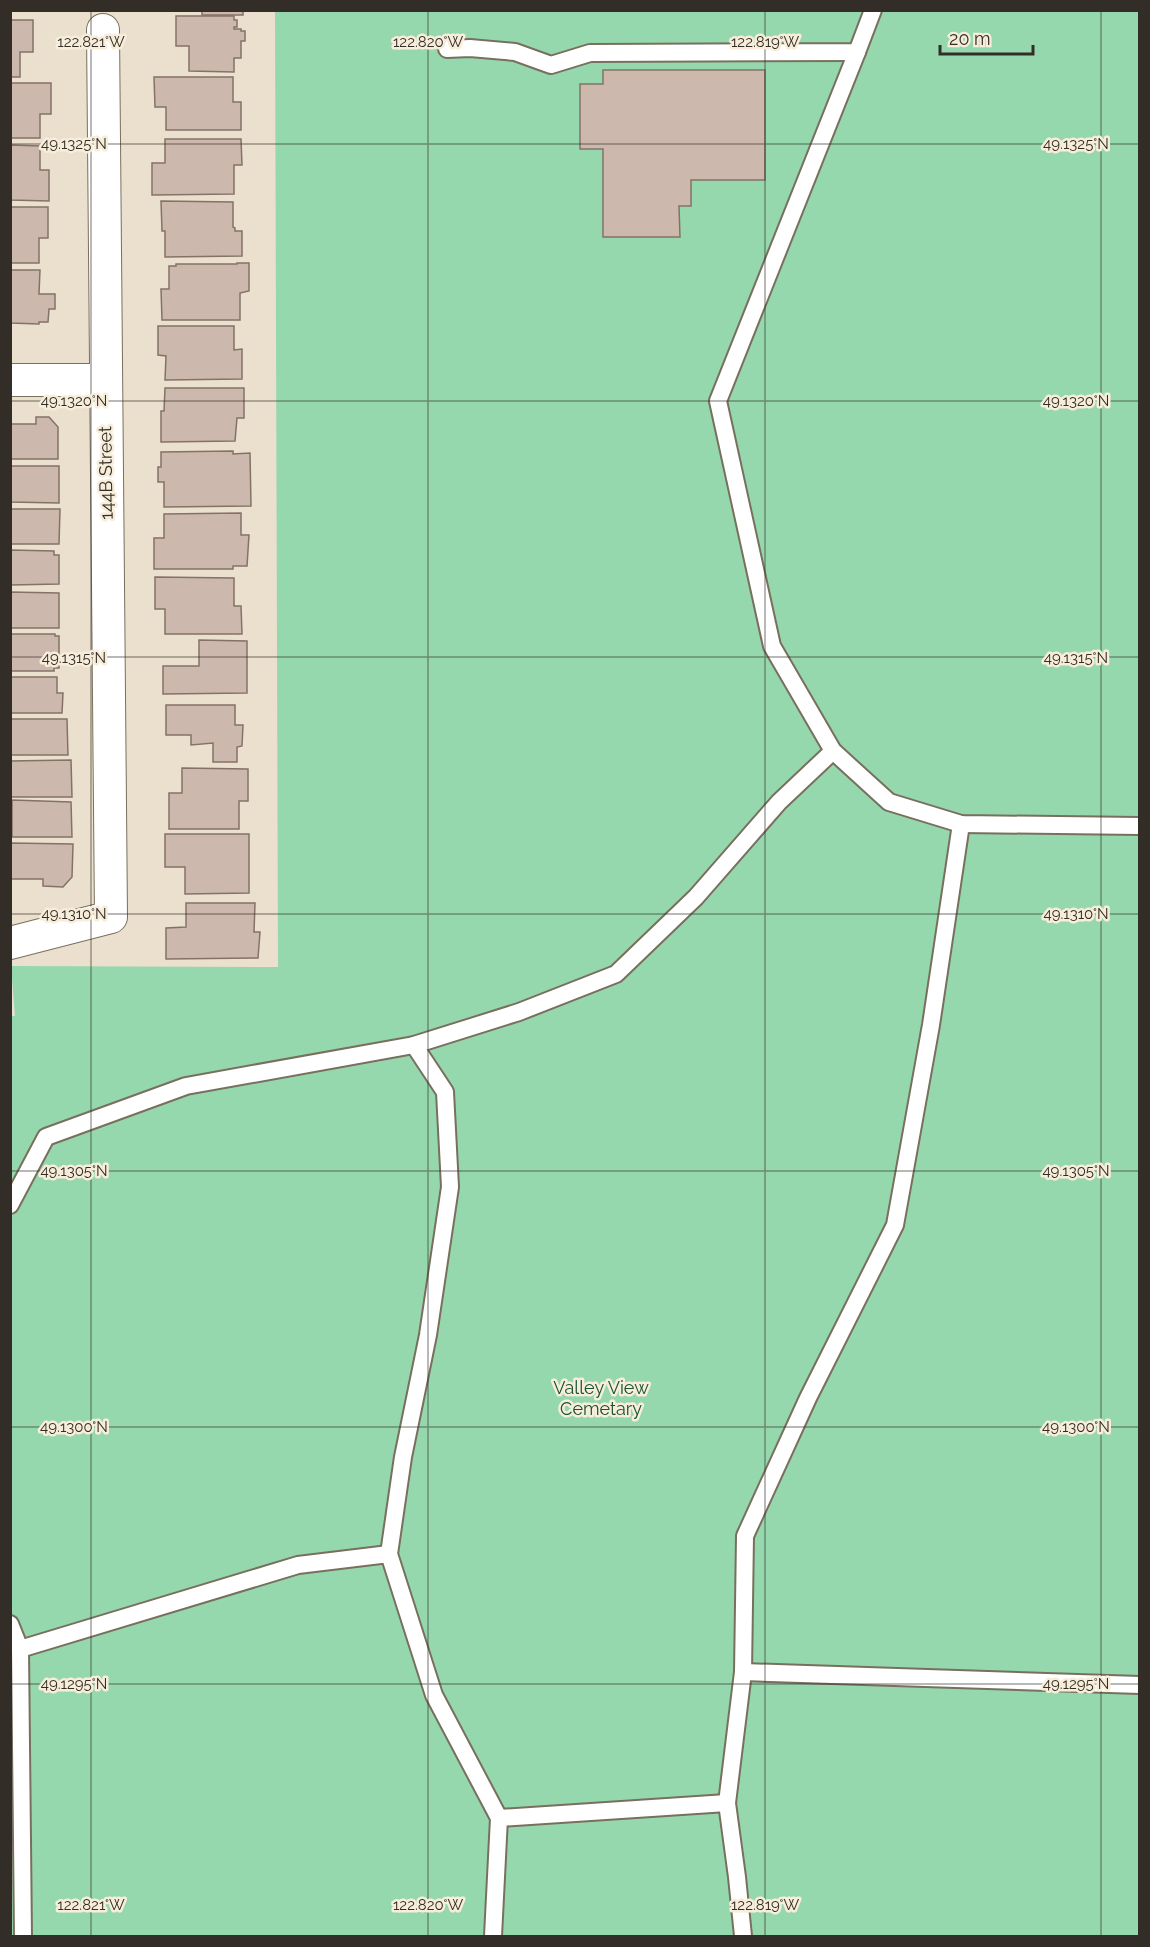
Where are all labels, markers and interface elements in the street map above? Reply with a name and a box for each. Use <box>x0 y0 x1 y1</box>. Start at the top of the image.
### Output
scale bar <box>940 18 1033 56</box>
text: 20 m <box>949 28 991 49</box>
text: 122.821°W <box>57 33 125 51</box>
text: 122.820°W <box>393 33 463 51</box>
text: 122.819°W <box>731 33 799 51</box>
text: 49.1325°N <box>41 135 107 153</box>
text: 49.1325°N <box>1043 135 1109 153</box>
text: 49.1320°N <box>41 392 107 410</box>
text: 49.1320°N <box>1043 392 1109 410</box>
street label: 144B Street <box>94 426 117 520</box>
text: 49.1315°N <box>42 649 106 667</box>
text: 49.1315°N <box>1044 649 1108 667</box>
text: 49.1310°N <box>41 905 107 923</box>
text: 49.1310°N <box>1043 905 1109 923</box>
text: 49.1305°N <box>40 1162 108 1180</box>
text: 49.1305°N <box>1042 1162 1110 1180</box>
park label: Valley View Cemetary <box>553 1377 649 1419</box>
text: 49.1300°N <box>40 1418 108 1436</box>
text: 49.1300°N <box>1042 1418 1110 1436</box>
text: 49.1295°N <box>41 1675 107 1693</box>
text: 49.1295°N <box>1043 1675 1109 1693</box>
text: 122.821°W <box>57 1896 125 1914</box>
text: 122.820°W <box>393 1896 463 1914</box>
text: 122.819°W <box>731 1896 799 1914</box>

